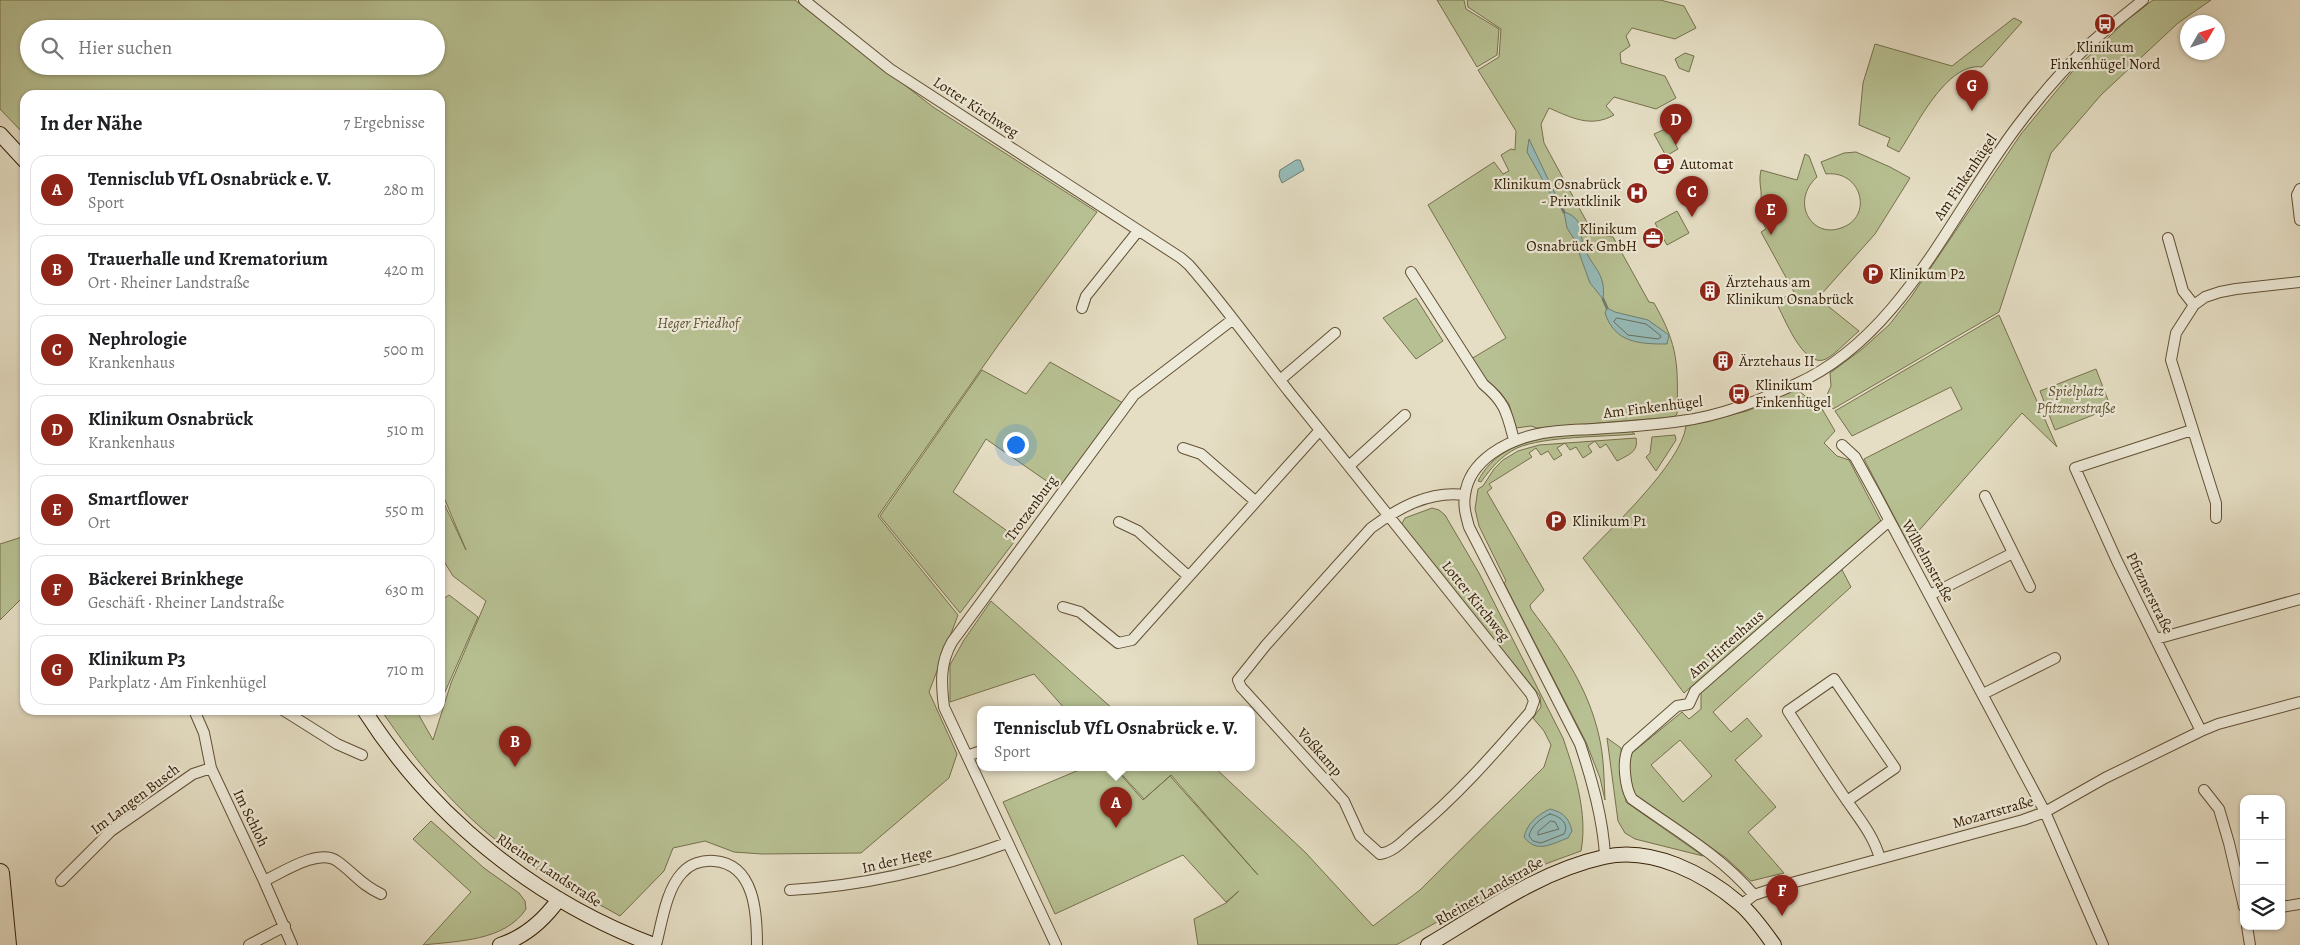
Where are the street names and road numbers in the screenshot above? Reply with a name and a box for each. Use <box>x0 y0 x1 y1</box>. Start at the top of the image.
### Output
street label: Lotter Kirchweg <box>929 72 1023 142</box>
street label: Am Finkenhügel <box>1928 130 2001 225</box>
street label: Am Finkenhügel <box>1601 391 1704 423</box>
street label: Trotzenburg <box>1000 471 1062 545</box>
street label: Wilhelmstraße <box>1897 515 1959 606</box>
street label: Pfitznerstraße <box>2122 549 2179 638</box>
street label: Lotter Kirchweg <box>1437 557 1515 646</box>
street label: Am Hirtenhaus <box>1683 606 1768 683</box>
street label: Voßkamp <box>1292 723 1347 781</box>
street label: Im Langen Busch <box>86 759 184 839</box>
street label: Im Schloh <box>228 786 274 850</box>
street label: Mozartstraße <box>1950 791 2036 833</box>
street label: Rheiner Landstraße <box>493 828 606 912</box>
street label: In der Hege <box>860 842 934 878</box>
street label: Rheiner Landstraße <box>1431 852 1547 930</box>

